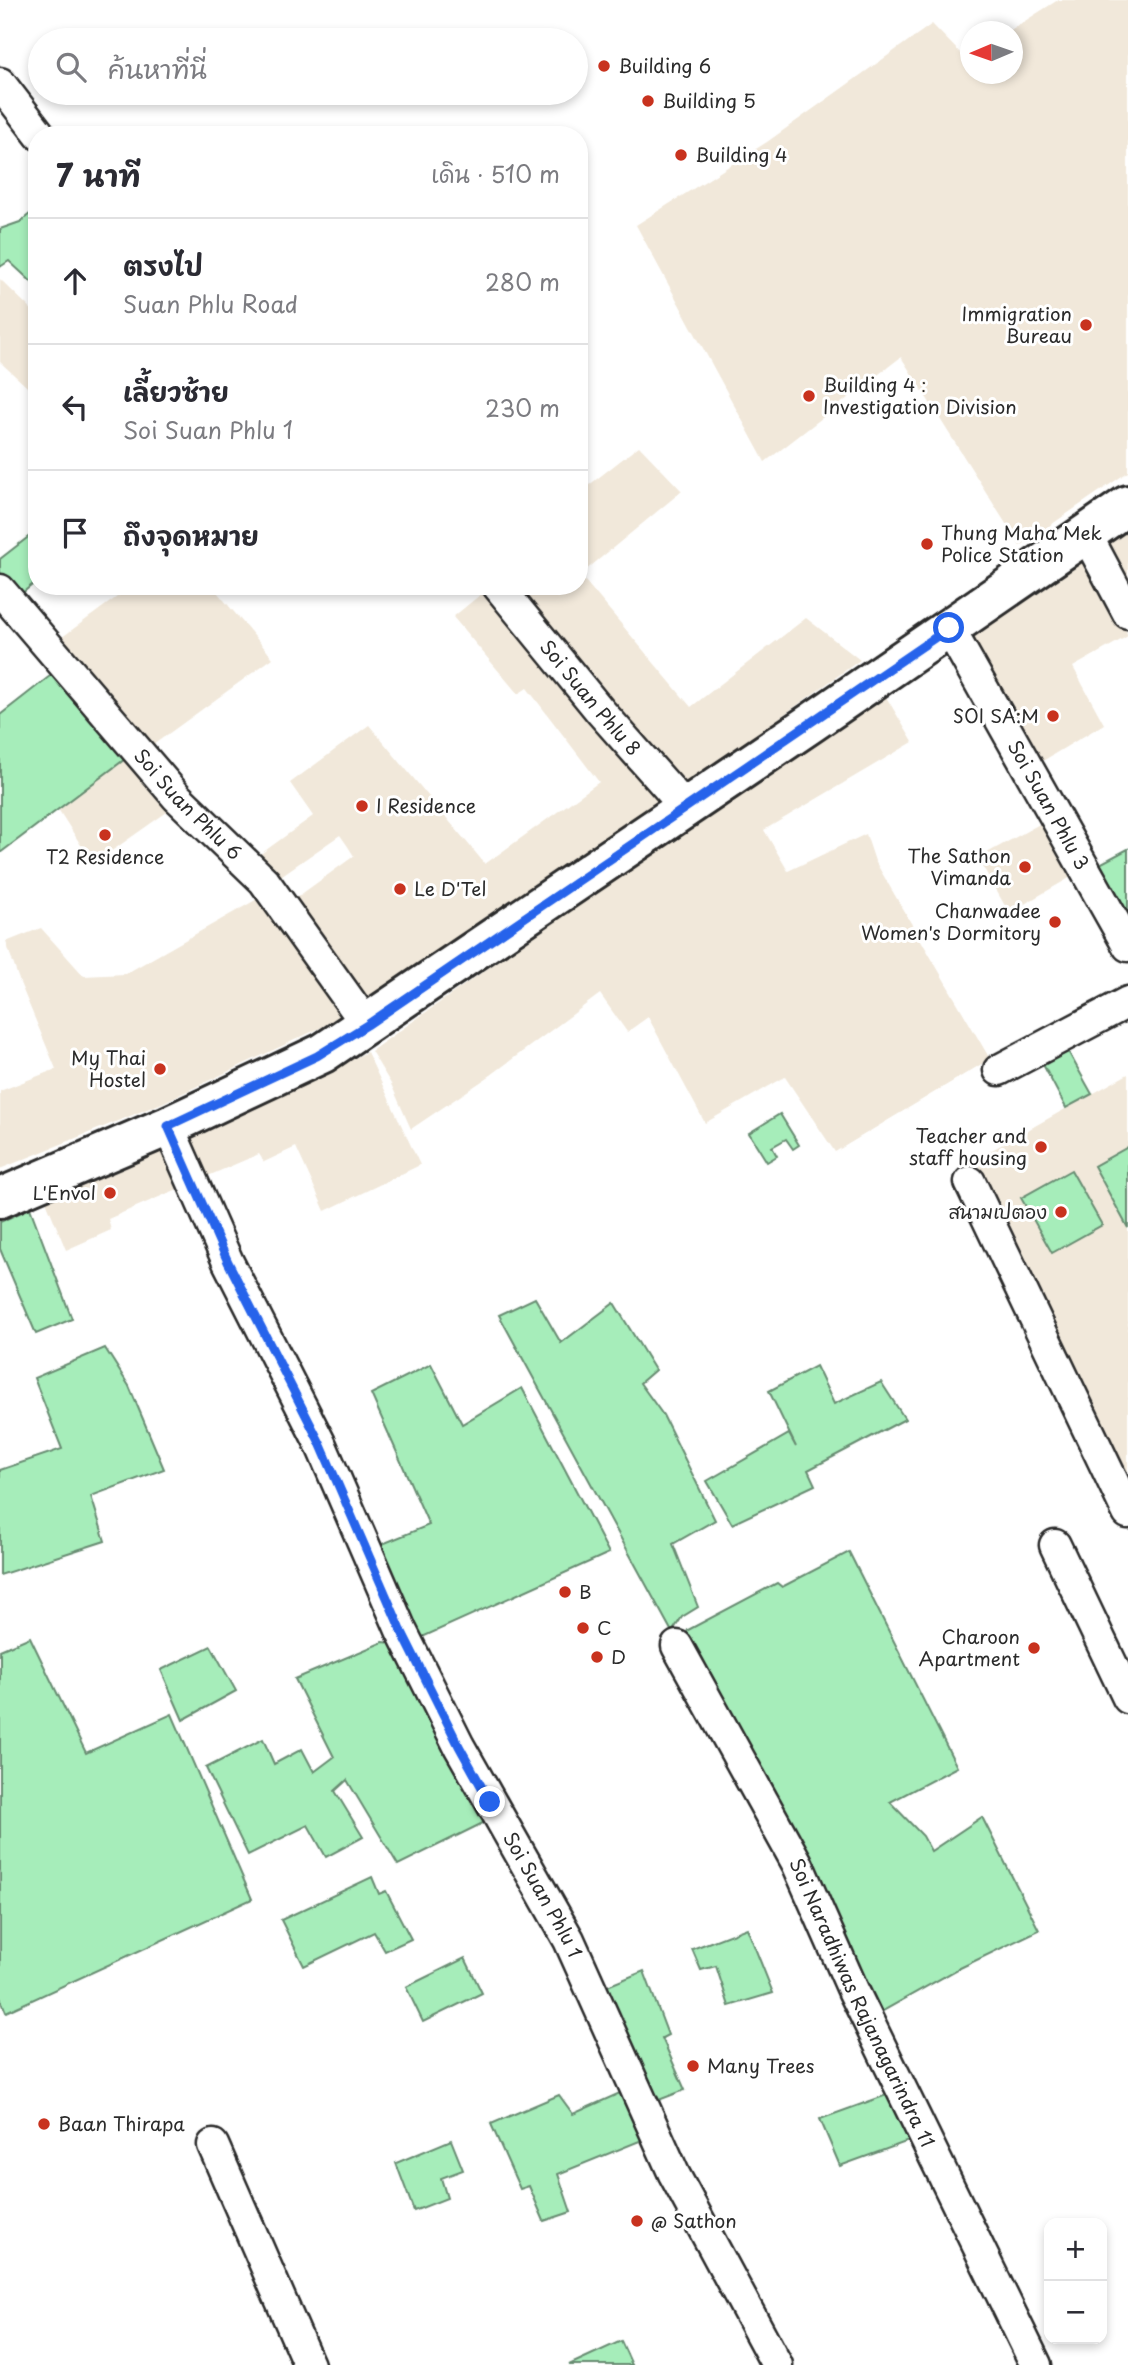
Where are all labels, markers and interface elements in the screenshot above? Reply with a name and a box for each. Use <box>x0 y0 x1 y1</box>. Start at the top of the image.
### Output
north arrow <box>960 21 1023 84</box>
search box <box>28 28 588 105</box>
icon: search <box>52 48 90 86</box>
text: ค้นหาที่นี่ <box>108 49 207 88</box>
place label: Building 6 <box>618 51 711 79</box>
marker: Building 6 <box>596 58 612 74</box>
place label: Building 5 <box>662 86 756 114</box>
marker: Building 5 <box>640 93 656 109</box>
place label: Building 4 <box>695 140 788 168</box>
marker: Building 4 <box>673 147 689 163</box>
text: 7 นาที <box>56 152 141 197</box>
text: เดิน · 510 m <box>431 156 560 191</box>
text: ตรงไป <box>123 246 203 285</box>
icon: ahead <box>56 262 94 300</box>
text: 280 m <box>485 264 560 299</box>
text: Suan Phlu Road <box>123 286 298 321</box>
place label: Immigration Bureau <box>961 299 1072 349</box>
marker: Immigration Bureau <box>1078 317 1094 333</box>
place label: Building 4 : Investigation Division <box>823 370 1017 420</box>
text: เลี้ยวซ้าย <box>123 372 229 411</box>
icon: left <box>56 388 94 426</box>
marker: Building 4 : Investigation Division <box>801 388 817 404</box>
text: 230 m <box>485 390 560 425</box>
text: Soi Suan Phlu 1 <box>123 412 293 447</box>
icon: arrive <box>56 514 94 552</box>
text: ถึงจุดหมาย <box>123 516 259 555</box>
place label: Thung Maha Mek Police Station <box>941 518 1103 568</box>
marker: Thung Maha Mek Police Station <box>919 536 935 552</box>
route start <box>933 612 964 643</box>
street label: Soi Suan Phlu 8 <box>534 633 648 761</box>
place label: SOI SA:M <box>953 701 1039 729</box>
marker: SOI SA:M <box>1045 708 1061 724</box>
street label: Soi Suan Phlu 3 <box>1002 735 1097 874</box>
street label: Soi Suan Phlu 6 <box>128 742 249 866</box>
place label: I Residence <box>376 791 476 819</box>
marker: I Residence <box>354 798 370 814</box>
marker: T2 Residence <box>97 827 113 843</box>
place label: The Sathon Vimanda <box>908 841 1011 891</box>
place label: T2 Residence <box>46 842 164 870</box>
marker: The Sathon Vimanda <box>1017 859 1033 875</box>
place label: Le D'Tel <box>414 874 486 902</box>
marker: Le D'Tel <box>392 881 408 897</box>
place label: Chanwadee Women's Dormitory <box>861 896 1041 946</box>
marker: Chanwadee Women's Dormitory <box>1047 914 1063 930</box>
place label: My Thai Hostel <box>71 1043 146 1093</box>
marker: My Thai Hostel <box>152 1061 168 1077</box>
place label: Teacher and staff housing <box>909 1121 1027 1171</box>
marker: Teacher and staff housing <box>1033 1139 1049 1155</box>
place label: L'Envol <box>32 1178 96 1206</box>
marker: L'Envol <box>102 1185 118 1201</box>
place label: สนามเปตอง <box>949 1197 1047 1225</box>
marker: สนามเปตอง <box>1053 1204 1069 1220</box>
place label: B <box>579 1577 592 1605</box>
marker: B <box>557 1584 573 1600</box>
place label: C <box>597 1613 612 1641</box>
marker: C <box>575 1620 591 1636</box>
place label: Charoon Apartment <box>919 1622 1020 1672</box>
marker: Charoon Apartment <box>1026 1640 1042 1656</box>
place label: D <box>611 1642 626 1670</box>
marker: D <box>589 1649 605 1665</box>
route end <box>474 1786 505 1817</box>
street label: Soi Suan Phlu 1 <box>497 1826 590 1962</box>
street label: Soi Naradhiwas Rajanagarindra 11 <box>783 1853 942 2151</box>
place label: Many Trees <box>707 2051 814 2079</box>
marker: Many Trees <box>685 2058 701 2074</box>
place label: Baan Thirapa <box>58 2109 185 2137</box>
marker: Baan Thirapa <box>36 2116 52 2132</box>
place label: @ Sathon <box>651 2206 737 2234</box>
marker: @ Sathon <box>629 2213 645 2229</box>
map controls <box>1044 2218 1107 2344</box>
button: + <box>1044 2218 1107 2281</box>
button: − <box>1044 2281 1107 2344</box>

